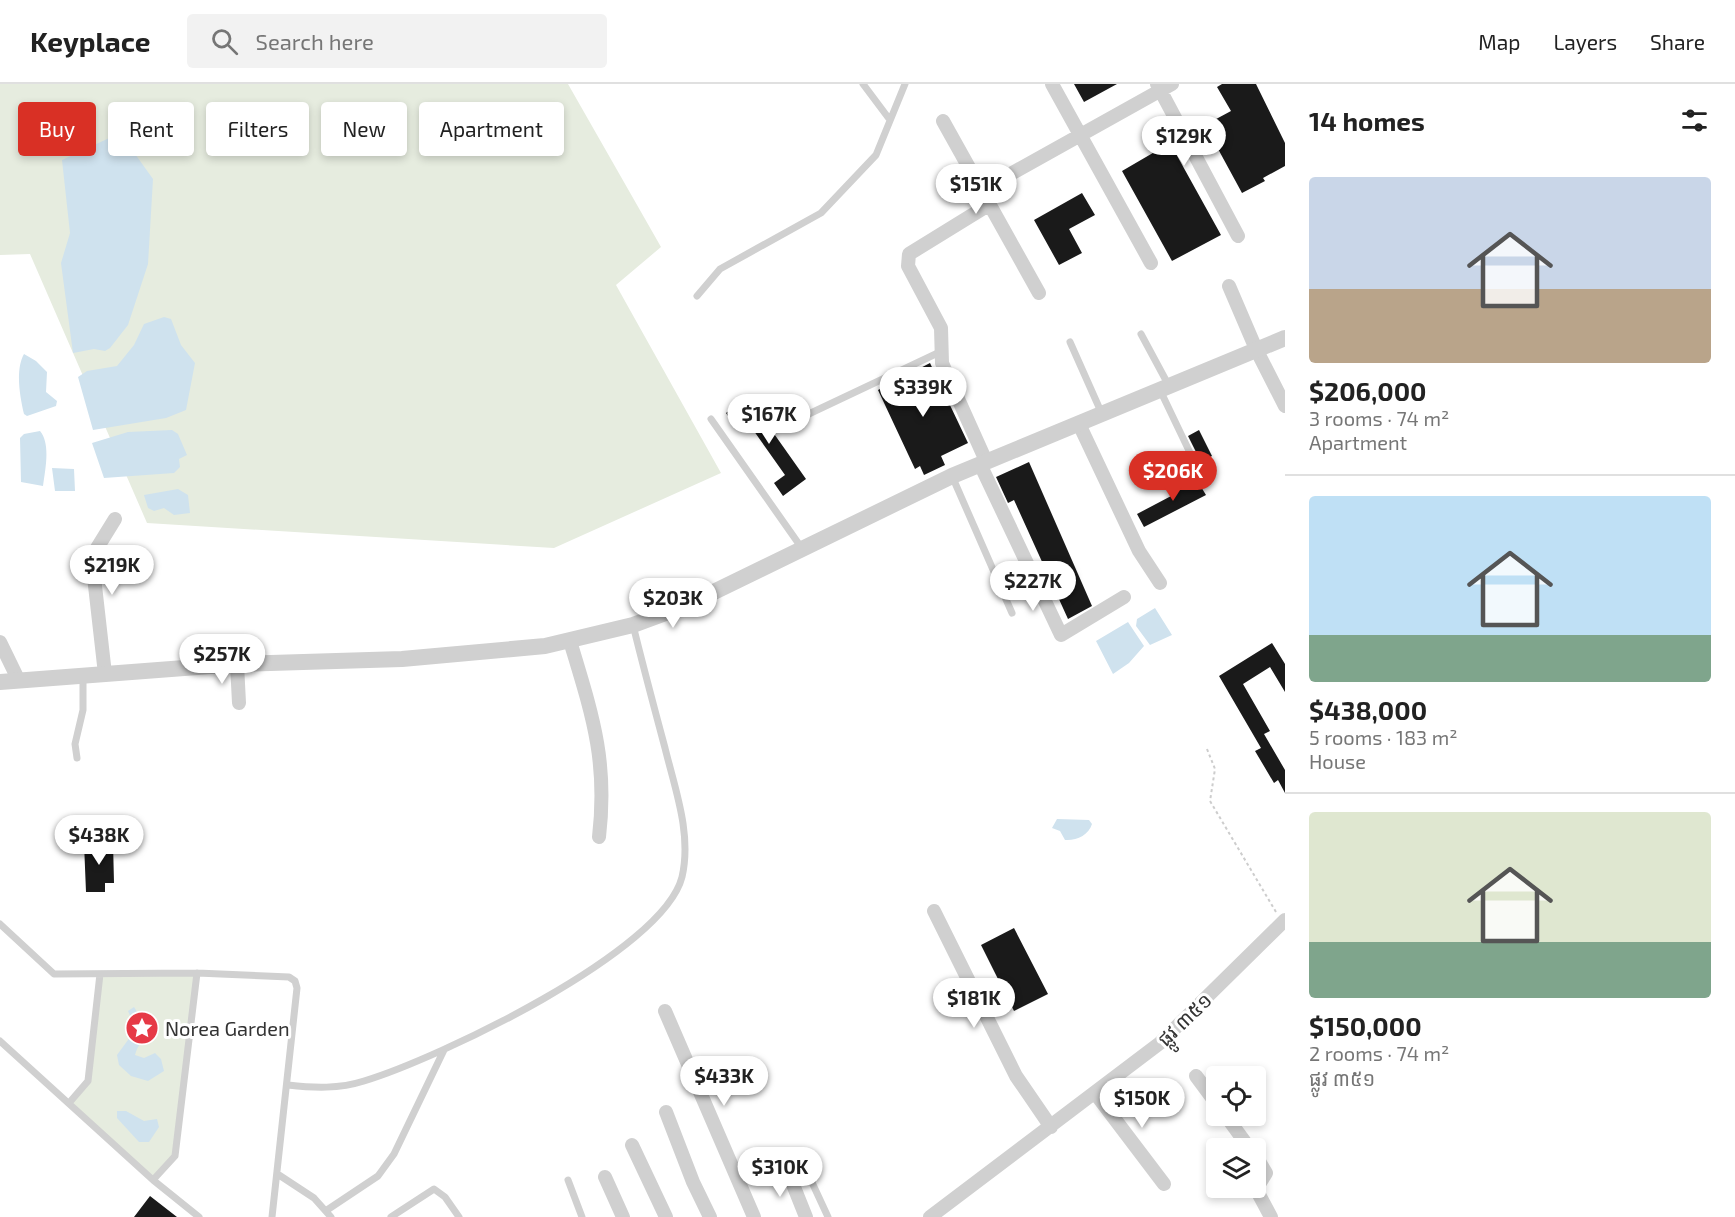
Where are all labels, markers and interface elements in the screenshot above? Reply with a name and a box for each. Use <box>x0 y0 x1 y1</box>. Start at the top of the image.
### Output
search box <box>187 14 607 68</box>
text: Keyplace <box>30 24 151 58</box>
icon: search <box>208 25 241 58</box>
text: Search here <box>256 28 374 54</box>
text: Map <box>1478 29 1520 54</box>
text: Layers <box>1553 29 1617 54</box>
text: Share <box>1650 29 1705 54</box>
chip: Buy <box>18 102 96 156</box>
chip: Rent <box>108 102 194 156</box>
chip: Filters <box>206 102 309 156</box>
chip: New <box>321 102 407 156</box>
chip: Apartment <box>419 102 564 156</box>
icon: filters <box>1678 104 1711 137</box>
text: 14 homes <box>1309 105 1425 136</box>
pin: $129K <box>1142 116 1226 167</box>
text: $129K <box>1156 123 1212 147</box>
pin: $151K <box>934 164 1018 215</box>
text: $151K <box>950 171 1002 195</box>
icon: home <box>1456 216 1564 324</box>
pin: $339K <box>881 367 965 418</box>
text: $339K <box>894 374 952 398</box>
text: $206,000 <box>1309 375 1426 406</box>
pin: $167K <box>727 394 811 445</box>
text: $167K <box>741 401 797 425</box>
text: 3 rooms · 74 m² <box>1309 406 1449 430</box>
text: Apartment <box>1309 430 1407 454</box>
pin: $206K <box>1131 451 1215 502</box>
text: $206K <box>1143 458 1203 482</box>
icon: home <box>1456 535 1564 643</box>
pin: $219K <box>70 545 154 596</box>
text: $219K <box>84 552 140 576</box>
pin: $227K <box>991 561 1075 612</box>
text: $227K <box>1004 568 1062 592</box>
pin: $203K <box>631 578 715 629</box>
text: $203K <box>643 585 703 609</box>
pin: $257K <box>180 634 264 685</box>
text: $257K <box>193 641 251 665</box>
text: $438,000 <box>1309 694 1427 725</box>
text: 5 rooms · 183 m² <box>1309 725 1457 749</box>
text: House <box>1309 749 1366 773</box>
pin: $438K <box>57 815 141 866</box>
text: $438K <box>69 822 129 846</box>
icon: home <box>1456 851 1564 959</box>
pin: $181K <box>932 978 1016 1029</box>
text: $181K <box>947 985 1001 1009</box>
street label: ផ្លូវ ៣៥១ <box>1152 987 1222 1056</box>
place icon: Norea Garden <box>124 1010 160 1046</box>
text: $150,000 <box>1309 1010 1422 1041</box>
place label: Norea Garden <box>165 1016 290 1040</box>
text: 2 rooms · 74 m² <box>1309 1041 1449 1065</box>
pin: $433K <box>682 1056 766 1107</box>
text: $433K <box>694 1063 754 1087</box>
map controls <box>1206 1066 1266 1198</box>
button: locate <box>1206 1066 1266 1126</box>
text: ផ្លូវ ៣៥១ <box>1309 1066 1375 1090</box>
pin: $150K <box>1100 1078 1184 1129</box>
text: $150K <box>1114 1085 1170 1109</box>
button: layers <box>1206 1138 1266 1198</box>
pin: $310K <box>738 1147 822 1198</box>
text: $310K <box>752 1154 808 1178</box>

